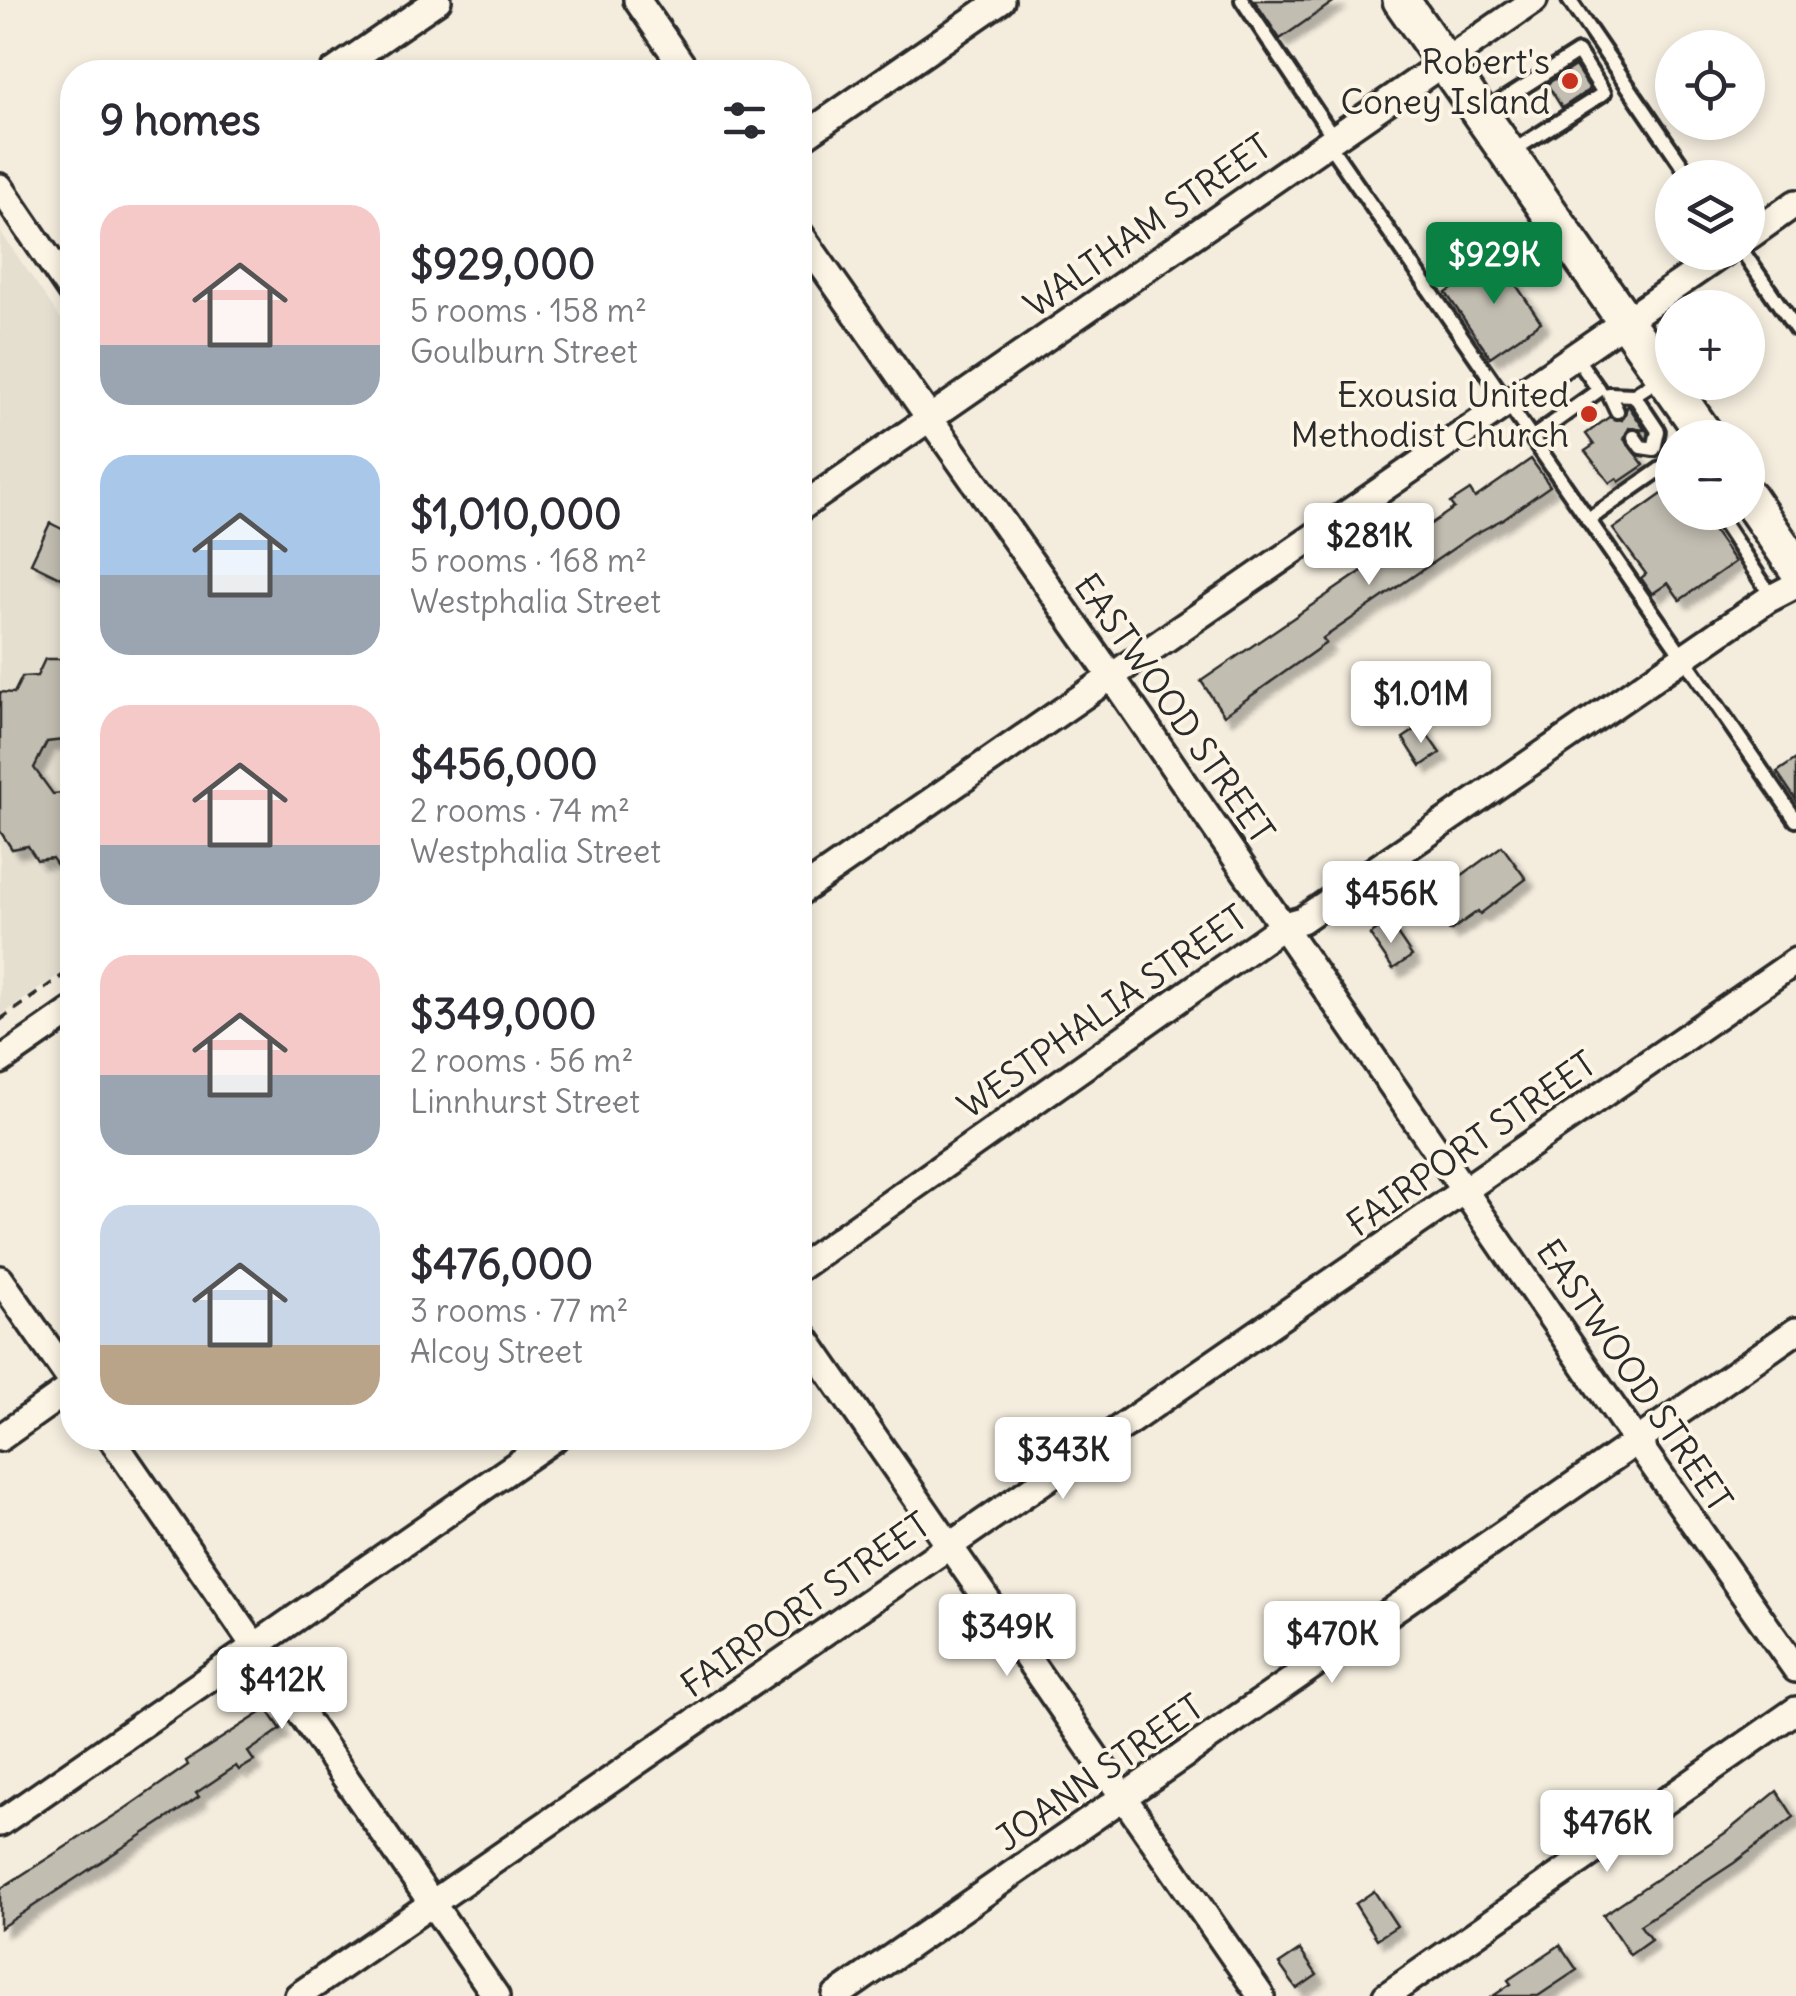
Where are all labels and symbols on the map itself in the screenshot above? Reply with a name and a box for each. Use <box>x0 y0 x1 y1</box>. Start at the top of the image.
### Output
place label: Robert's Coney Island <box>1340 39 1550 123</box>
marker: Robert's Coney Island <box>1559 70 1581 92</box>
street label: WALTHAM STREET <box>1015 124 1279 326</box>
pin: $929K <box>1424 222 1564 307</box>
place label: Exousia United Methodist Church <box>1290 372 1569 456</box>
marker: Exousia United Methodist Church <box>1578 403 1600 425</box>
pin: $281K <box>1299 503 1439 588</box>
street label: EASTWOOD STREET <box>1065 565 1285 851</box>
pin: $1.01M <box>1340 661 1502 746</box>
pin: $456K <box>1321 861 1461 946</box>
street label: WESTPHALIA STREET <box>949 895 1255 1127</box>
street label: FAIRPORT STREET <box>1338 1041 1604 1245</box>
street label: EASTWOOD STREET <box>1528 1230 1742 1520</box>
pin: $343K <box>993 1417 1133 1502</box>
street label: FAIRPORT STREET <box>672 1502 938 1706</box>
pin: $349K <box>937 1594 1077 1679</box>
pin: $470K <box>1262 1601 1402 1686</box>
pin: $412K <box>212 1647 352 1732</box>
street label: JOANN STREET <box>987 1684 1211 1860</box>
pin: $476K <box>1537 1790 1677 1875</box>

